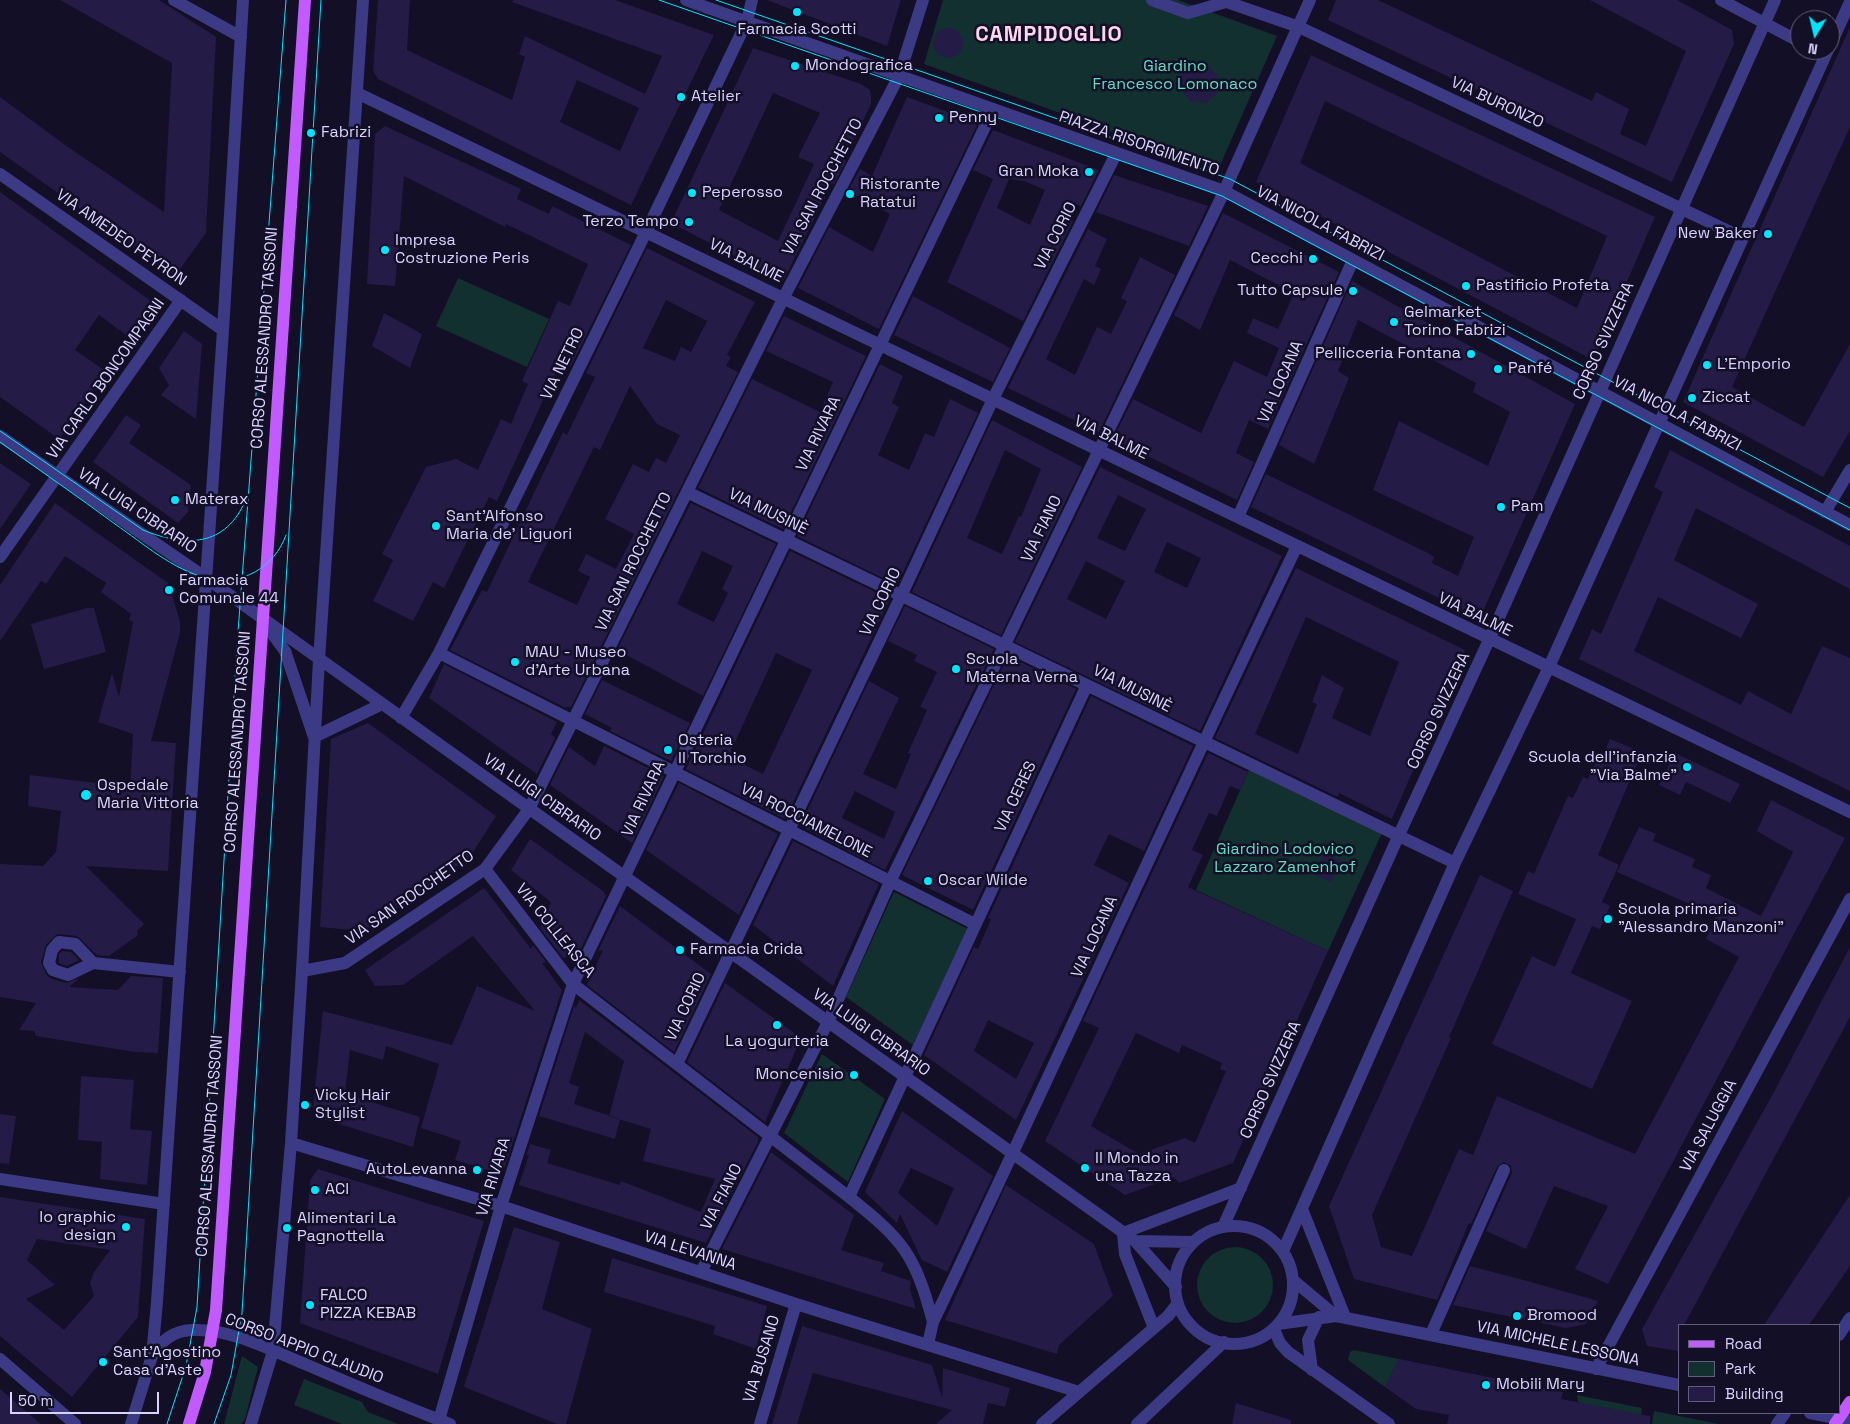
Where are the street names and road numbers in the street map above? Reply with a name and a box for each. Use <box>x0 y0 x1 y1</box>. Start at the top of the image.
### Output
street label: VIA BURONZO <box>1447 73 1547 133</box>
street label: PIAZZA RISORGIMENTO <box>1056 108 1222 180</box>
street label: VIA SAN ROCCHETTO <box>779 115 867 259</box>
street label: VIA NICOLA FABRIZI <box>1253 182 1387 266</box>
street label: VIA AMEDEO PEYRON <box>52 186 190 290</box>
street label: VIA CORIO <box>1031 199 1081 273</box>
street label: CORSO ALESSANDRO TASSONI <box>248 226 282 450</box>
street label: VIA BALME <box>706 235 786 287</box>
street label: CORSO SVIZZERA <box>1569 279 1639 403</box>
street label: VIA CARLO BONCOMPAGNI <box>43 295 169 463</box>
street label: VIA NETRO <box>537 325 589 403</box>
street label: VIA LOCANA <box>1254 338 1308 426</box>
street label: VIA NICOLA FABRIZI <box>1610 372 1744 456</box>
street label: VIA RIVARA <box>793 393 845 475</box>
street label: VIA BALME <box>1071 412 1151 464</box>
street label: VIA LUIGI CIBRARIO <box>74 464 200 558</box>
street label: VIA MUSINÈ <box>725 485 811 539</box>
street label: VIA SAN ROCCHETTO <box>592 489 676 635</box>
street label: VIA FIANO <box>1018 492 1066 566</box>
street label: VIA CORIO <box>856 565 906 639</box>
street label: VIA BALME <box>1435 589 1515 641</box>
street label: CORSO ALESSANDRO TASSONI <box>221 630 255 854</box>
street label: CORSO SVIZZERA <box>1404 650 1474 772</box>
street label: VIA MUSINÈ <box>1089 661 1175 717</box>
street label: VIA LUIGI CIBRARIO <box>479 750 605 846</box>
street label: VIA RIVARA <box>618 758 670 840</box>
street label: VIA CERES <box>991 758 1041 836</box>
street label: VIA ROCCIAMELONE <box>737 780 875 862</box>
street label: VIA SAN ROCCHETTO <box>342 846 478 950</box>
street label: VIA COLLEASCA <box>511 880 599 982</box>
street label: VIA LOCANA <box>1068 893 1122 981</box>
street label: VIA CORIO <box>662 970 710 1044</box>
street label: VIA LUIGI CIBRARIO <box>808 985 934 1081</box>
street label: CORSO SVIZZERA <box>1236 1018 1306 1142</box>
street label: CORSO ALESSANDRO TASSONI <box>193 1034 227 1258</box>
street label: VIA SALUGGIA <box>1677 1076 1741 1176</box>
street label: VIA RIVARA <box>473 1135 515 1219</box>
street label: VIA FIANO <box>697 1161 747 1233</box>
street label: VIA LEVANNA <box>641 1227 739 1275</box>
street label: CORSO APPIO CLAUDIO <box>222 1310 386 1388</box>
street label: VIA BUSANO <box>740 1313 784 1405</box>
street label: VIA MICHELE LESSONA <box>1475 1317 1641 1371</box>

